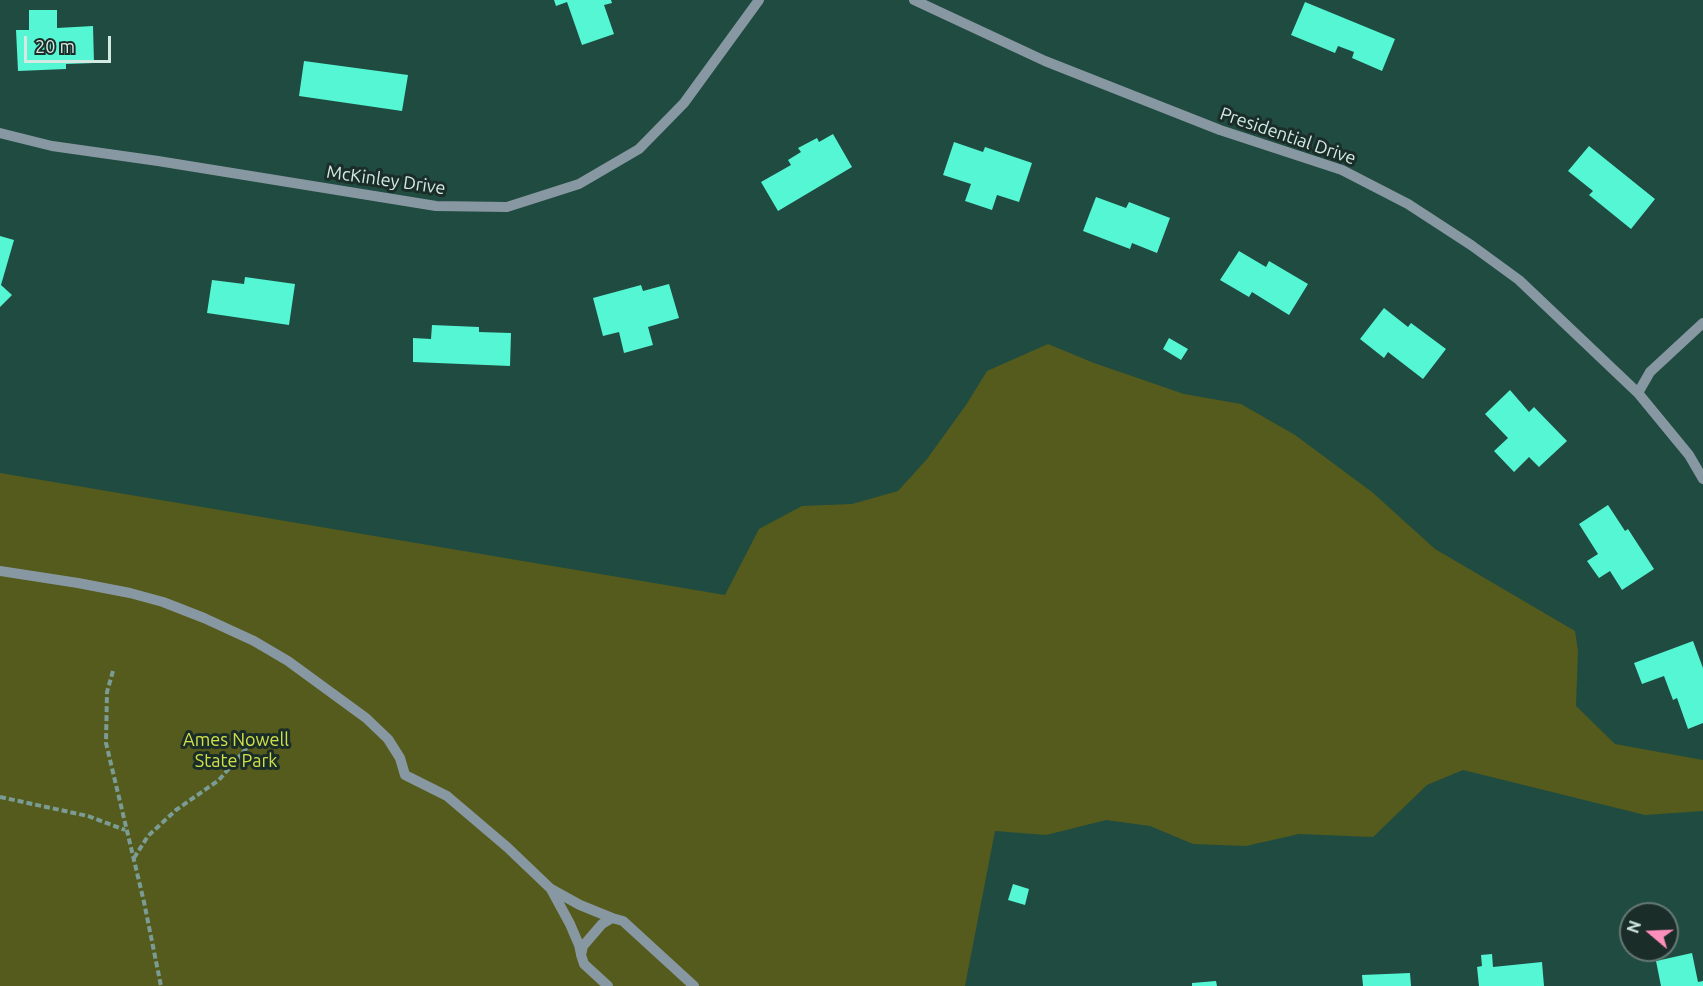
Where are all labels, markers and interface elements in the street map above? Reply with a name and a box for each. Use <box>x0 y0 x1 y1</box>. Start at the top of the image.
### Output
scale bar <box>27 24 114 62</box>
text: 20 m <box>35 36 75 56</box>
street label: Presidential Drive <box>1217 103 1359 169</box>
street label: McKinley Drive <box>325 161 447 199</box>
park label: Ames Nowell State Park <box>183 729 289 771</box>
north arrow <box>1619 902 1679 962</box>
text: N <box>1623 918 1644 935</box>

